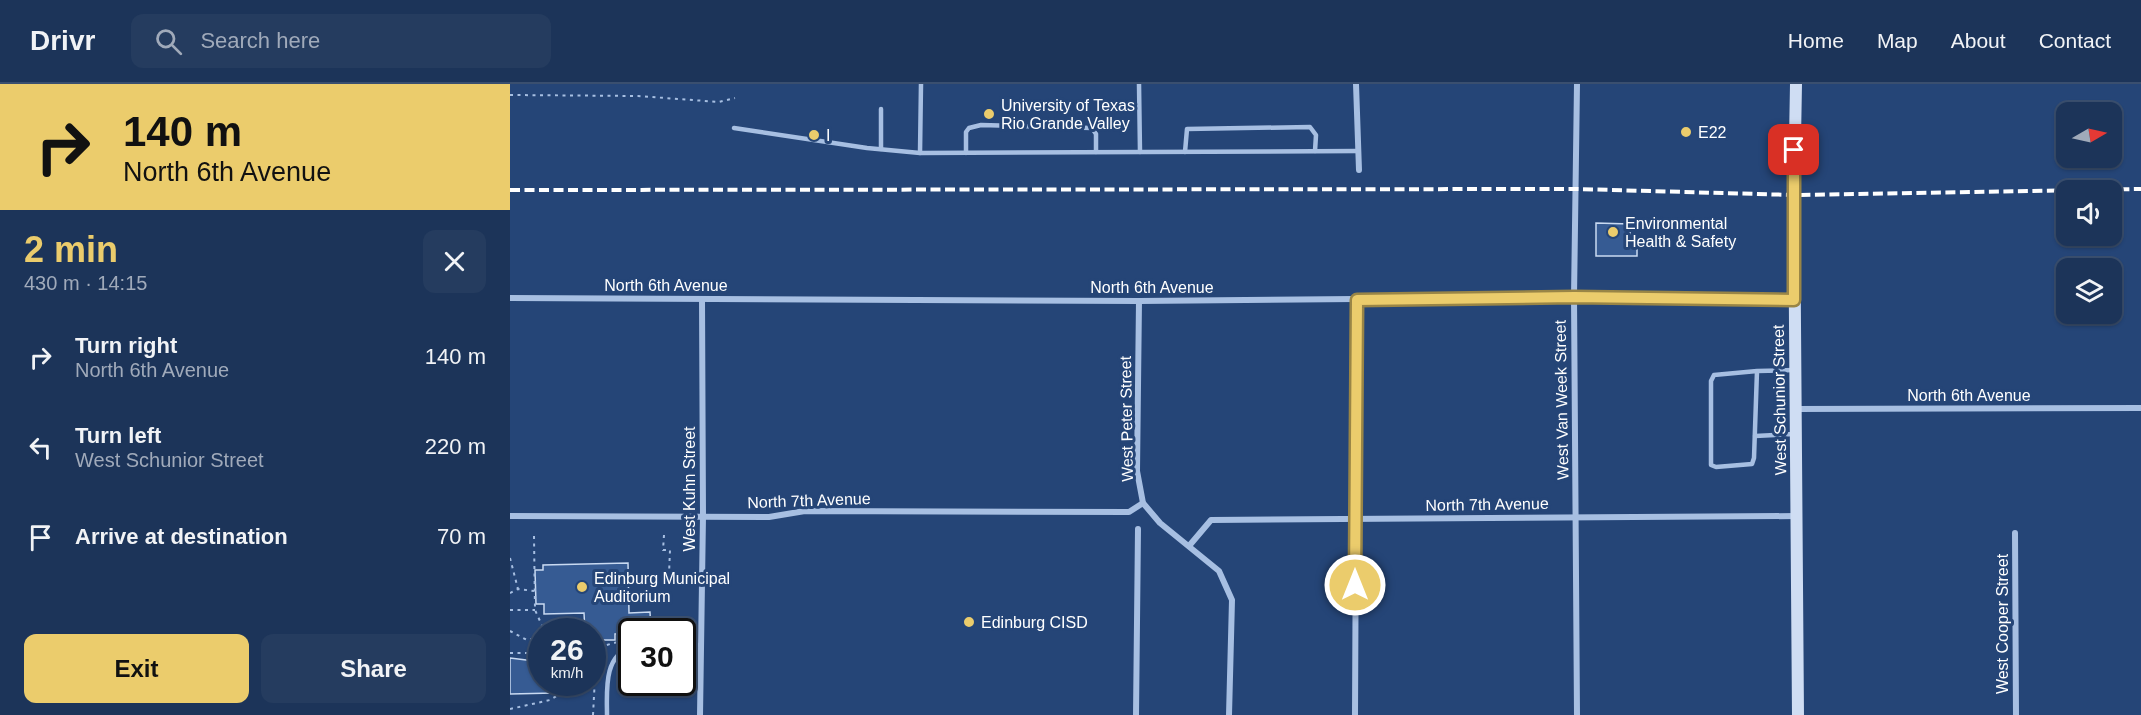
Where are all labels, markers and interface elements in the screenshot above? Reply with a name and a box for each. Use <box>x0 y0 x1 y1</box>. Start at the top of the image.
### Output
search box <box>131 14 551 68</box>
text: Drivr <box>30 25 95 56</box>
icon: search <box>152 25 185 58</box>
text: Search here <box>200 28 320 53</box>
text: Home <box>1788 29 1844 52</box>
text: Map <box>1877 29 1918 52</box>
text: About <box>1951 29 2006 52</box>
text: Contact <box>2039 29 2111 52</box>
place label: University of Texas Rio Grande Valley <box>1001 97 1135 132</box>
north arrow <box>2056 102 2122 168</box>
map controls <box>2056 102 2122 324</box>
marker: University of Texas Rio Grande Valley <box>982 107 996 121</box>
icon: right <box>24 108 102 186</box>
text: 140 m <box>123 108 242 155</box>
place label: E22 <box>1698 124 1727 141</box>
pin <box>1768 124 1819 175</box>
marker: E22 <box>1679 125 1693 139</box>
place label: I <box>826 127 830 144</box>
marker: I <box>807 128 821 142</box>
icon: arrive <box>1777 133 1810 166</box>
text: North 6th Avenue <box>123 157 331 187</box>
button: sound <box>2056 180 2122 246</box>
place label: Environmental Health & Safety <box>1625 215 1736 250</box>
marker: Environmental Health & Safety <box>1606 225 1620 239</box>
text: 2 min <box>24 229 118 270</box>
button: close <box>423 230 486 293</box>
button: layers <box>2056 258 2122 324</box>
text: 430 m · 14:15 <box>24 272 147 294</box>
street label: North 6th Avenue <box>604 277 728 294</box>
street label: North 6th Avenue <box>1090 279 1214 296</box>
street label: West Van Week Street <box>1552 319 1571 480</box>
street label: West Schunior Street <box>1770 324 1789 476</box>
text: Turn right <box>75 333 177 358</box>
icon: right <box>24 341 57 374</box>
text: 140 m <box>425 344 486 369</box>
street label: West Peter Street <box>1117 355 1136 482</box>
text: North 6th Avenue <box>75 359 229 381</box>
street label: North 6th Avenue <box>1907 387 2031 404</box>
text: Turn left <box>75 423 161 448</box>
street label: West Kuhn Street <box>681 426 698 552</box>
icon: left <box>24 431 57 464</box>
text: 220 m <box>425 434 486 459</box>
text: West Schunior Street <box>75 449 264 471</box>
street label: North 7th Avenue <box>747 490 871 511</box>
street label: North 7th Avenue <box>1425 495 1549 514</box>
icon: arrive <box>24 521 57 554</box>
text: Arrive at destination <box>75 524 288 549</box>
text: 70 m <box>437 524 486 549</box>
position arrow <box>1323 553 1387 617</box>
street label: West Cooper Street <box>1994 553 2011 694</box>
place label: Edinburg Municipal Auditorium <box>594 570 730 605</box>
marker: Edinburg Municipal Auditorium <box>575 580 589 594</box>
place label: Edinburg CISD <box>981 614 1088 631</box>
marker: Edinburg CISD <box>962 615 976 629</box>
speed limit sign: 30 <box>618 618 696 696</box>
text: 26 <box>550 633 584 666</box>
button: Exit <box>24 634 249 703</box>
button: Share <box>261 634 486 703</box>
text: km/h <box>551 664 583 681</box>

